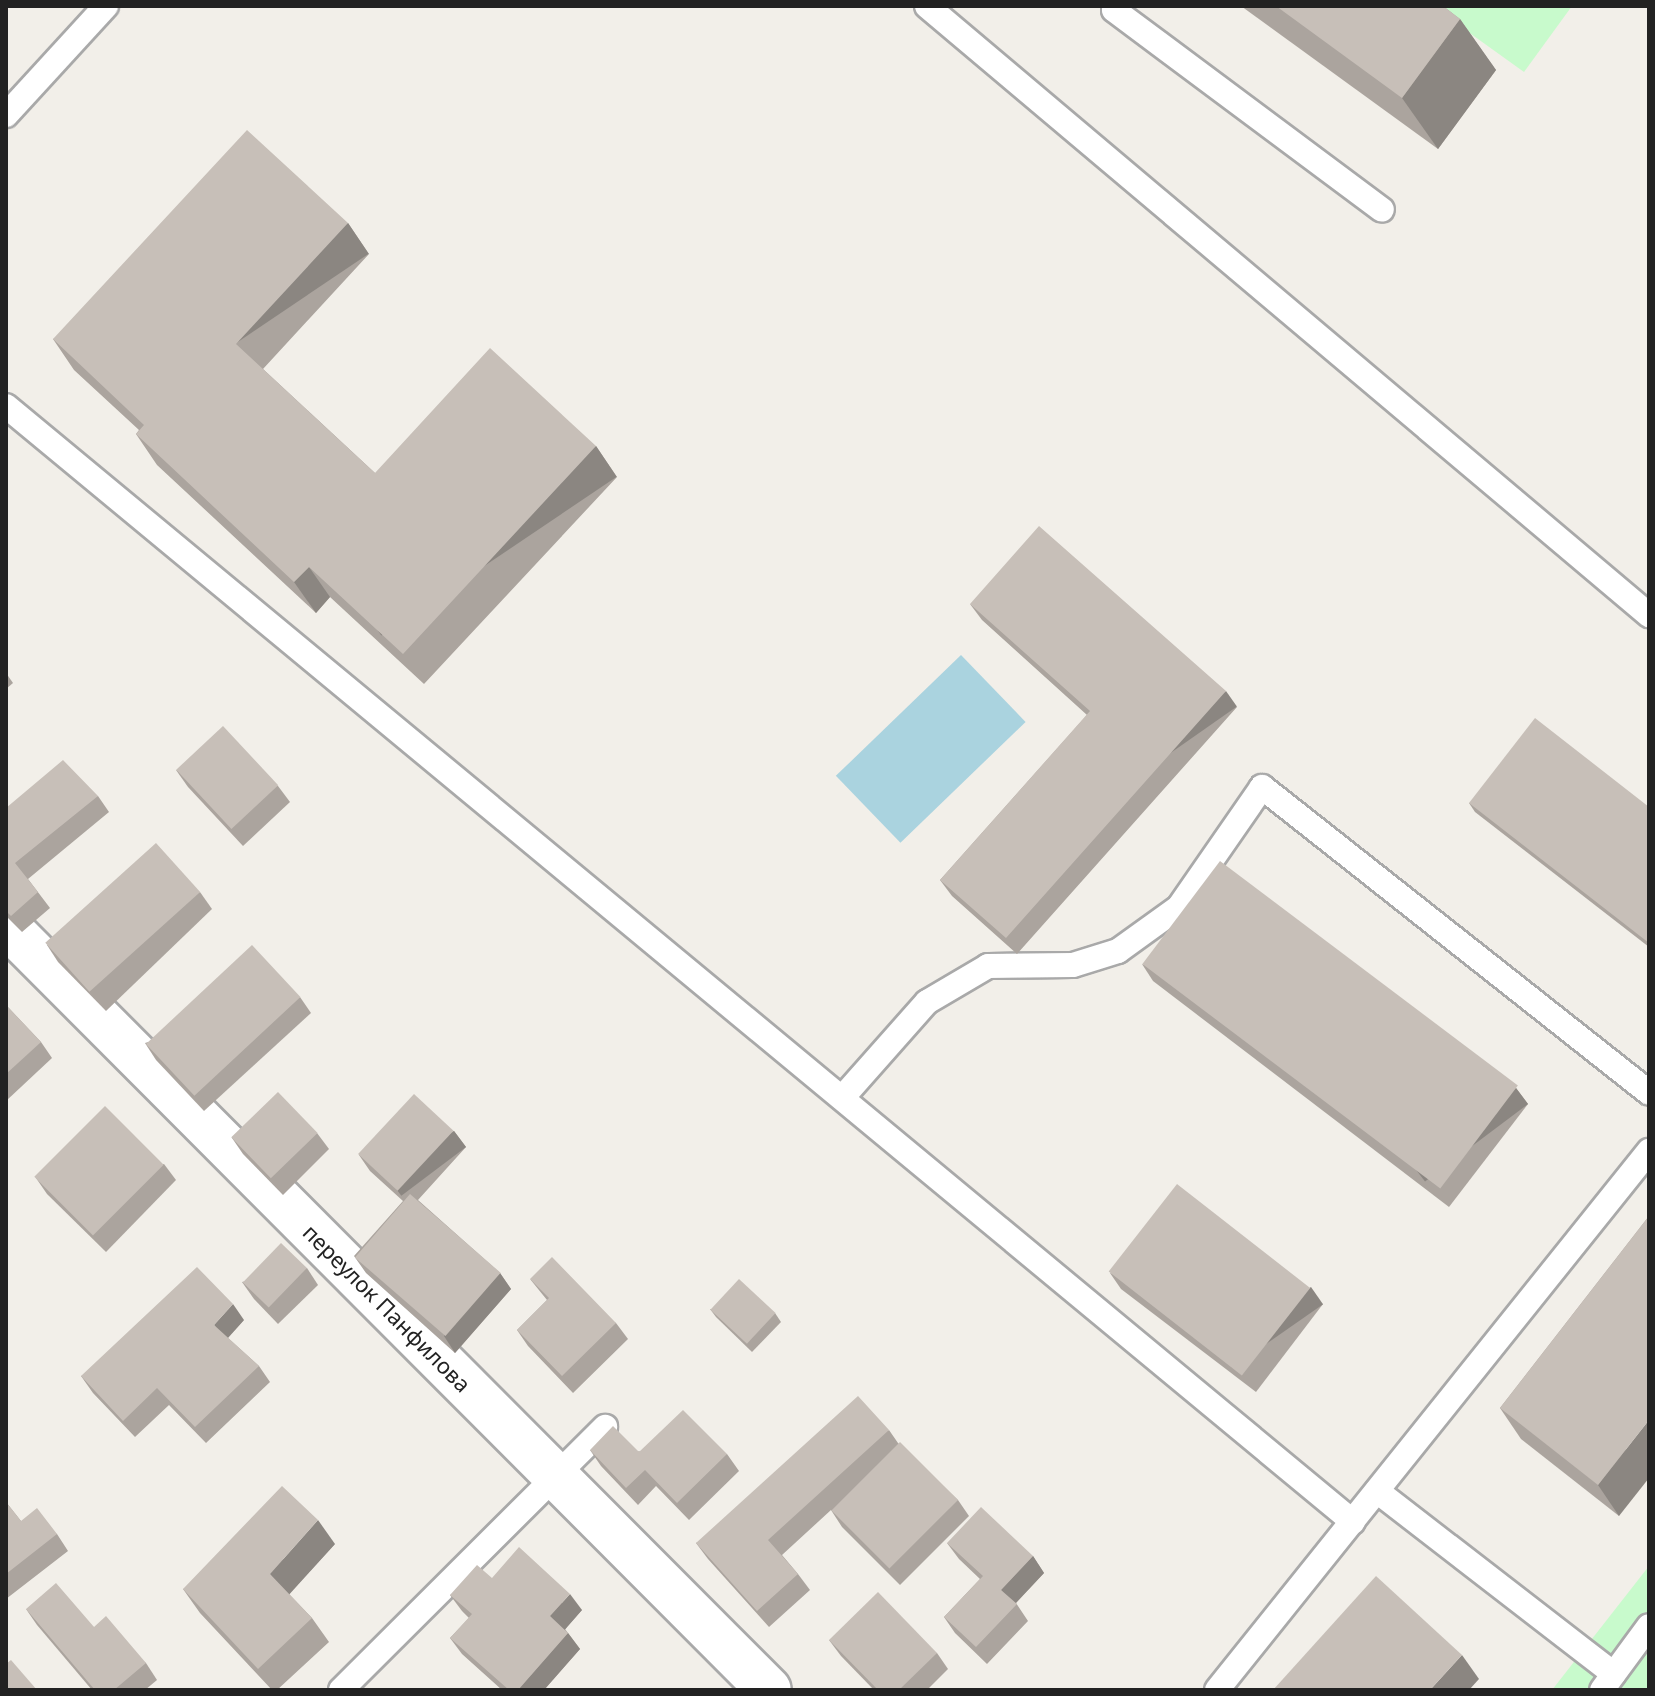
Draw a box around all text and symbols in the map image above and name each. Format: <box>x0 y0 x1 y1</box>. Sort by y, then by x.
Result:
street label: переулок Панфилова <box>298 1219 476 1397</box>

